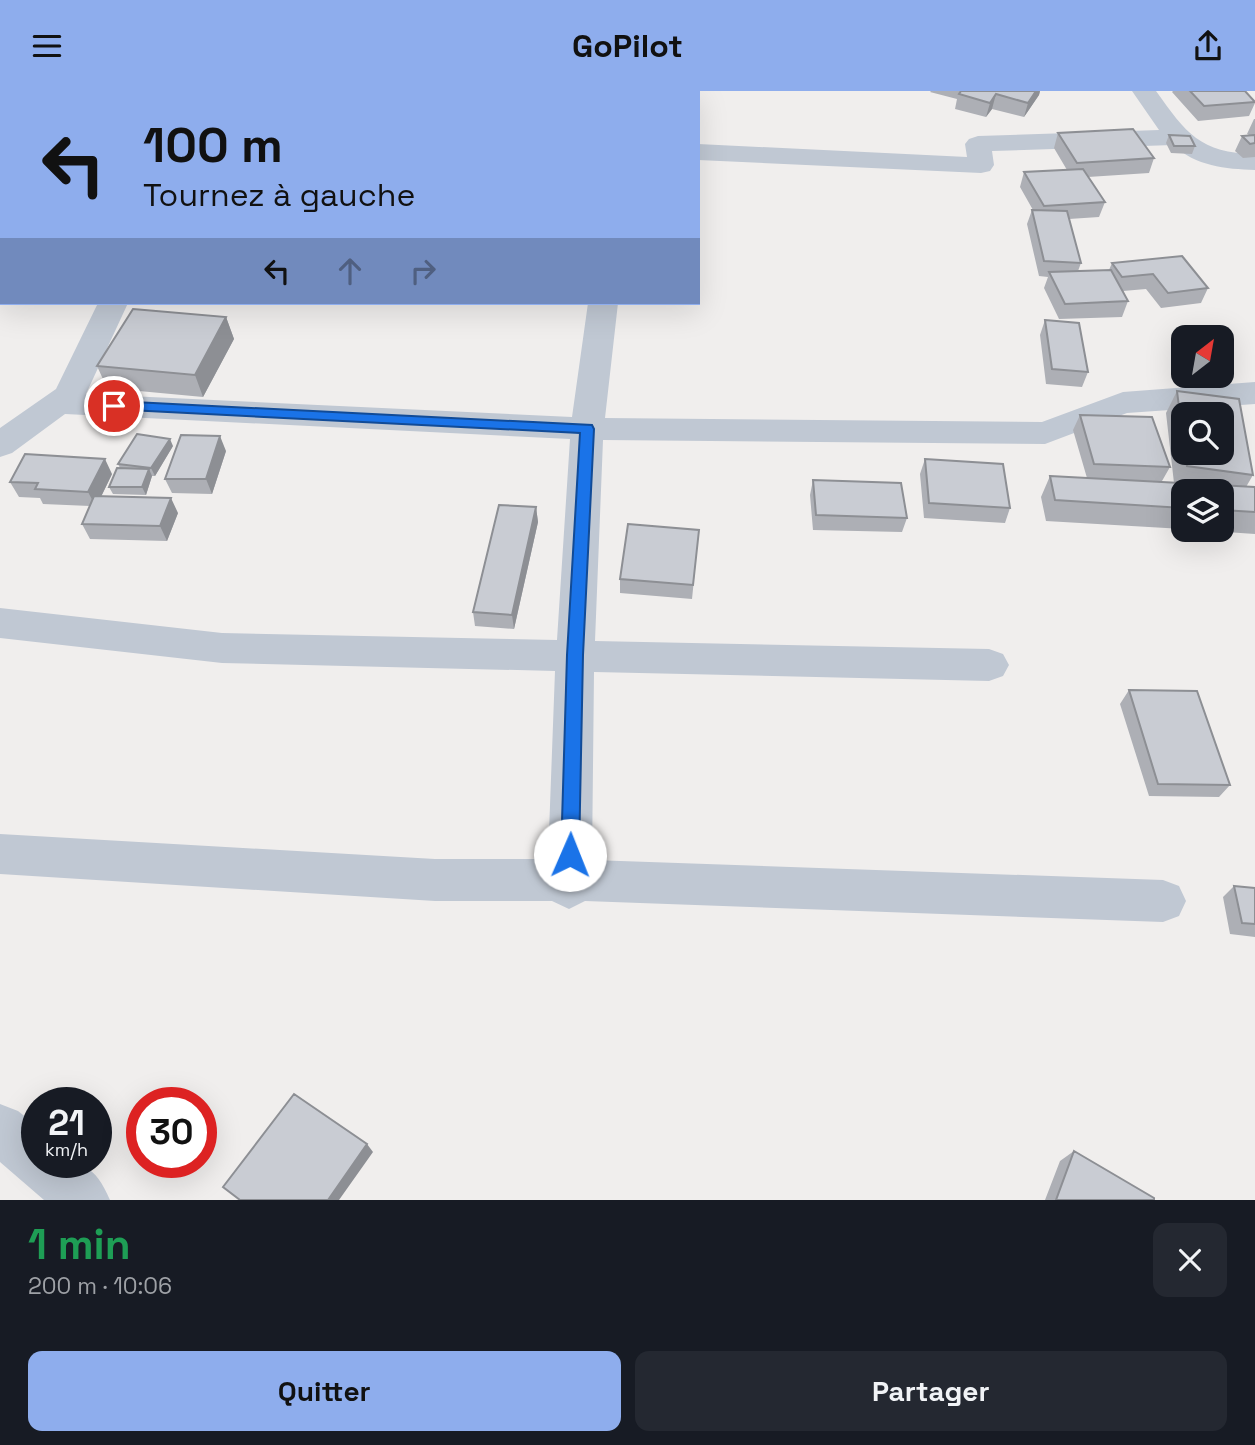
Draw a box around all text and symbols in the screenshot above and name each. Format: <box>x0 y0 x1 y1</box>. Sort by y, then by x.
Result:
text: GoPilot <box>572 26 683 66</box>
icon: menu <box>28 27 66 65</box>
icon: share <box>1189 27 1227 65</box>
text: 100 m <box>143 114 283 176</box>
icon: left <box>28 119 119 210</box>
text: Tournez à gauche <box>143 175 415 215</box>
icon: left <box>258 252 296 290</box>
icon: ahead <box>331 252 369 290</box>
icon: right <box>404 252 442 290</box>
north arrow <box>1171 325 1234 389</box>
map controls <box>1171 325 1234 542</box>
pin <box>84 376 144 436</box>
icon: arrive <box>95 387 133 425</box>
button: search <box>1171 402 1234 465</box>
button: layers <box>1171 479 1234 542</box>
position arrow <box>533 818 607 892</box>
speed limit sign: 30 <box>126 1087 217 1178</box>
text: 21 <box>48 1101 85 1145</box>
text: km/h <box>45 1138 88 1161</box>
text: 1 min <box>28 1218 131 1271</box>
button: close <box>1153 1223 1227 1297</box>
text: 200 m · 10:06 <box>28 1271 172 1301</box>
button: Quitter <box>28 1351 621 1431</box>
button: Partager <box>635 1351 1227 1431</box>

